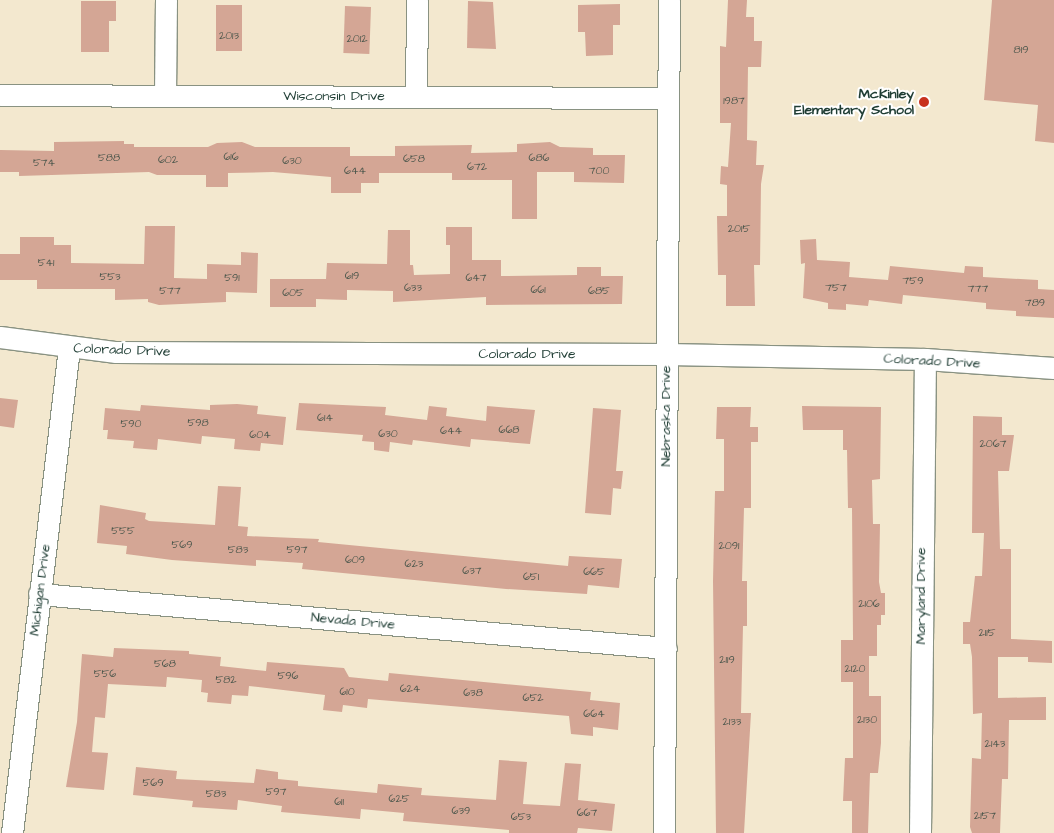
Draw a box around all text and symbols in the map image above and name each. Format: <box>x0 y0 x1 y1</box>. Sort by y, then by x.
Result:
house number: 2013 <box>219 29 239 43</box>
house number: 2012 <box>347 32 367 46</box>
house number: 819 <box>1014 43 1028 57</box>
place label: McKinley Elementary School <box>794 86 914 118</box>
street label: Wisconsin Drive <box>283 88 385 104</box>
house number: 1987 <box>723 94 745 108</box>
marker: McKinley Elementary School <box>918 96 930 108</box>
house number: 616 <box>223 150 239 164</box>
house number: 588 <box>98 151 120 165</box>
house number: 686 <box>529 151 549 165</box>
house number: 658 <box>403 152 425 166</box>
house number: 602 <box>158 153 178 167</box>
house number: 630 <box>282 154 302 168</box>
house number: 574 <box>33 156 55 170</box>
house number: 672 <box>467 160 487 174</box>
house number: 644 <box>344 164 366 178</box>
house number: 700 <box>589 164 609 178</box>
house number: 2015 <box>728 222 750 236</box>
house number: 541 <box>38 256 54 270</box>
house number: 619 <box>345 269 359 283</box>
house number: 553 <box>99 270 121 284</box>
house number: 591 <box>224 271 240 285</box>
house number: 647 <box>465 271 487 285</box>
house number: 759 <box>903 274 923 288</box>
house number: 633 <box>404 281 422 295</box>
house number: 757 <box>825 281 847 295</box>
house number: 777 <box>968 282 988 296</box>
house number: 661 <box>530 283 546 297</box>
house number: 577 <box>159 284 181 298</box>
house number: 685 <box>588 284 610 298</box>
house number: 605 <box>282 286 304 300</box>
house number: 789 <box>1025 296 1045 310</box>
street label: Colorado Drive <box>73 340 171 360</box>
street label: Colorado Drive <box>478 346 576 362</box>
street label: Colorado Drive <box>883 350 981 372</box>
street label: Nebraska Drive <box>658 365 674 467</box>
house number: 614 <box>317 411 333 425</box>
house number: 598 <box>187 416 209 430</box>
house number: 590 <box>121 417 141 431</box>
house number: 668 <box>499 423 519 437</box>
house number: 644 <box>440 424 462 438</box>
house number: 630 <box>378 427 398 441</box>
house number: 604 <box>249 428 271 442</box>
house number: 2067 <box>980 437 1006 451</box>
house number: 555 <box>111 524 135 538</box>
house number: 569 <box>172 538 192 552</box>
house number: 2091 <box>719 539 739 553</box>
street label: Michigan Drive <box>26 543 54 637</box>
house number: 583 <box>228 543 248 557</box>
house number: 597 <box>287 543 307 557</box>
street label: Maryland Drive <box>913 548 929 644</box>
house number: 609 <box>345 553 365 567</box>
house number: 623 <box>405 557 423 571</box>
house number: 637 <box>462 564 482 578</box>
house number: 665 <box>583 565 605 579</box>
house number: 651 <box>523 570 539 584</box>
house number: 2106 <box>858 597 880 611</box>
street label: Nevada Drive <box>310 609 396 633</box>
house number: 2115 <box>979 626 995 640</box>
house number: 2119 <box>719 653 735 667</box>
house number: 568 <box>154 657 176 671</box>
house number: 2120 <box>845 662 865 676</box>
house number: 556 <box>94 667 116 681</box>
house number: 596 <box>278 669 298 683</box>
house number: 582 <box>215 673 237 687</box>
house number: 624 <box>400 682 420 696</box>
house number: 610 <box>339 685 355 699</box>
house number: 638 <box>463 686 483 700</box>
house number: 652 <box>523 691 543 705</box>
house number: 664 <box>583 707 605 721</box>
house number: 2130 <box>857 713 877 727</box>
house number: 2133 <box>723 715 741 729</box>
house number: 2143 <box>985 737 1005 751</box>
house number: 569 <box>143 776 163 790</box>
house number: 597 <box>266 785 286 799</box>
house number: 583 <box>206 787 226 801</box>
house number: 625 <box>389 792 409 806</box>
house number: 611 <box>334 795 344 809</box>
house number: 639 <box>452 804 470 818</box>
house number: 667 <box>577 806 597 820</box>
house number: 2157 <box>974 809 996 823</box>
house number: 653 <box>511 810 531 824</box>

